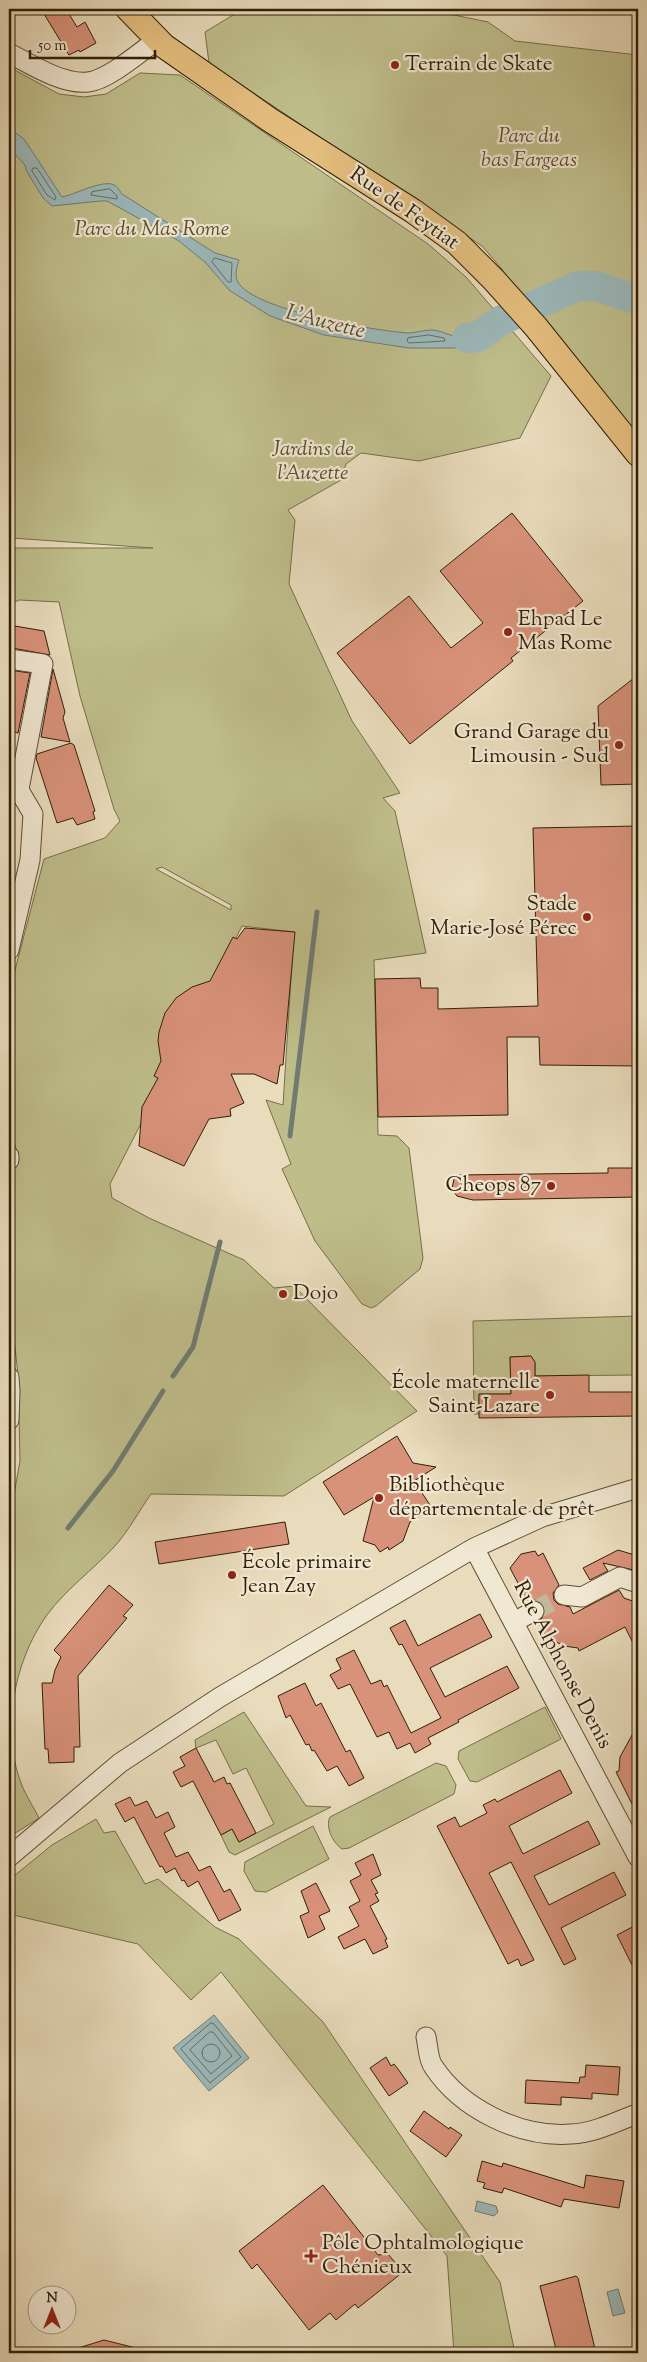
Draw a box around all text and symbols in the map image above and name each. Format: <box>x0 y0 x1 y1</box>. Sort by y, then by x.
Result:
scale bar <box>30 28 155 60</box>
text: 50 m <box>37 36 67 57</box>
place label: Terrain de Skate <box>405 50 552 80</box>
marker: Terrain de Skate <box>389 59 401 71</box>
park label: Parc du bas Fargeas <box>481 122 577 176</box>
street label: Rue de Feytiat <box>343 160 465 258</box>
park label: Parc du Mas Rome <box>75 215 229 245</box>
water label: L'Auzette <box>282 298 368 348</box>
park label: Jardins de l'Auzette <box>271 435 354 489</box>
place label: Ehpad Le Mas Rome <box>518 605 613 659</box>
marker: Ehpad Le Mas Rome <box>502 626 514 638</box>
place label: Grand Garage du Limousin - Sud <box>454 718 609 772</box>
marker: Grand Garage du Limousin - Sud <box>613 739 625 751</box>
place label: Stade Marie-José Pérec <box>430 890 577 944</box>
marker: Stade Marie-José Pérec <box>581 911 593 923</box>
place label: Cheops 87 <box>445 1171 541 1201</box>
marker: Cheops 87 <box>545 1180 557 1192</box>
place label: Dojo <box>293 1279 338 1309</box>
marker: Dojo <box>277 1288 289 1300</box>
place label: École maternelle Saint-Lazare <box>392 1368 540 1422</box>
marker: École maternelle Saint-Lazare <box>544 1389 556 1401</box>
place label: Bibliothèque départementale de prêt <box>389 1471 594 1525</box>
marker: Bibliothèque départementale de prêt <box>373 1492 385 1504</box>
place label: École primaire Jean Zay <box>241 1548 372 1602</box>
marker: École primaire Jean Zay <box>226 1569 238 1581</box>
street label: Rue Alphonse Denis <box>505 1576 619 1754</box>
place label: Pôle Ophtalmologique Chénieux <box>322 2229 524 2283</box>
marker: Pôle Ophtalmologique Chénieux <box>304 2249 318 2263</box>
north arrow <box>28 2284 78 2334</box>
text: N <box>46 2289 58 2309</box>

